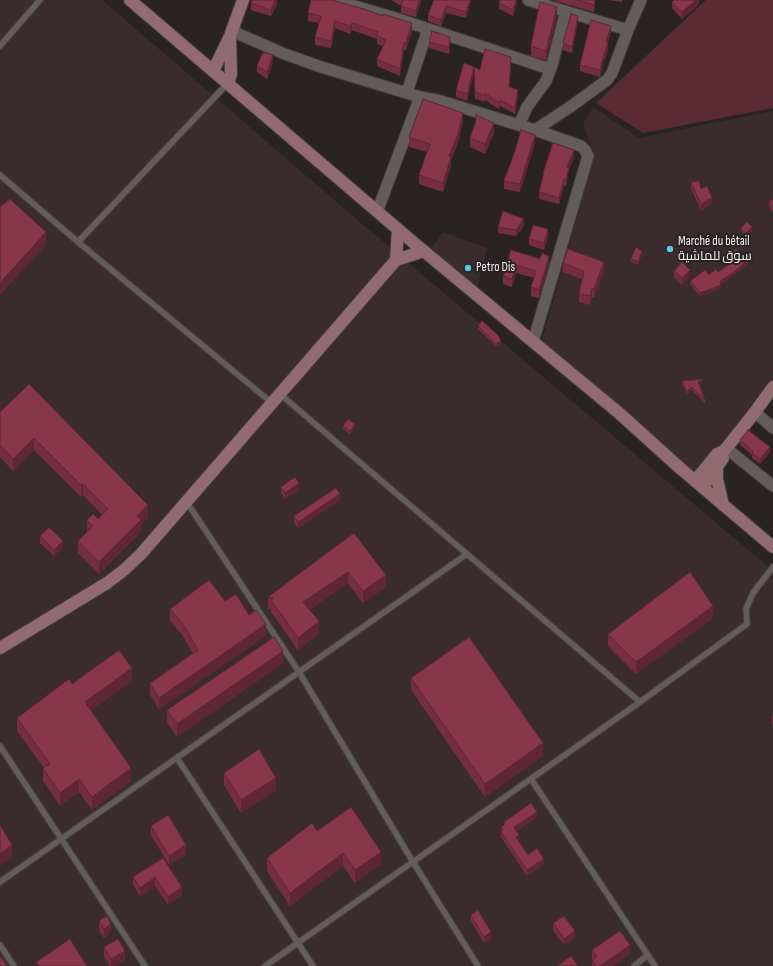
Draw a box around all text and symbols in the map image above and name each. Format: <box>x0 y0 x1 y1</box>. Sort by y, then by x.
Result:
place label: Marché du bétail سوق للماشية <box>678 234 752 265</box>
marker: Marché du bétail سوق للماشية <box>665 244 675 254</box>
place label: Petro Dis <box>476 260 515 276</box>
marker: Petro Dis <box>463 263 473 273</box>

